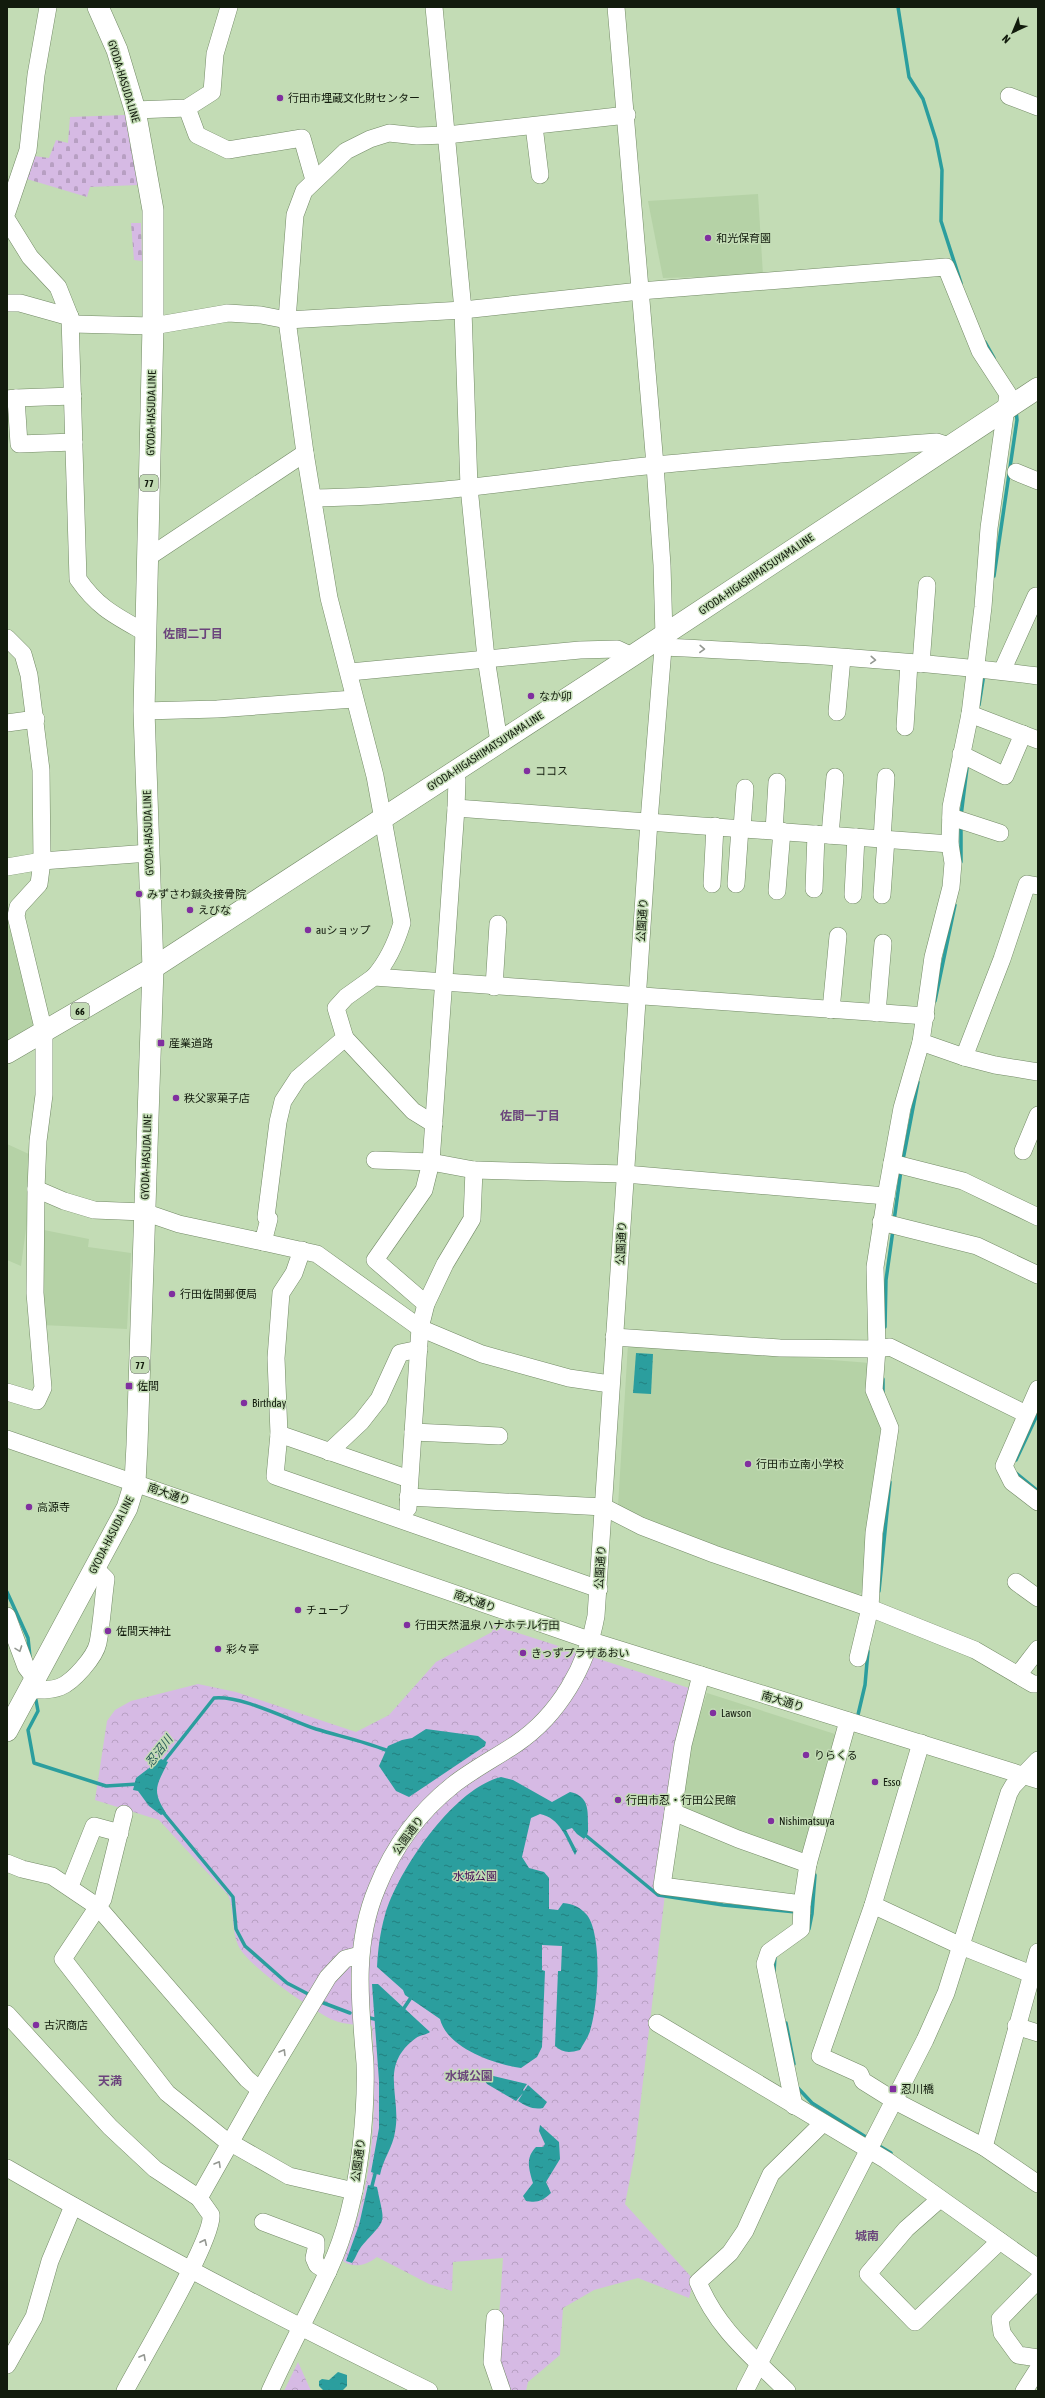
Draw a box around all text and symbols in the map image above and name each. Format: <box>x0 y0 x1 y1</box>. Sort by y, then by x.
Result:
north arrow <box>993 12 1033 52</box>
text: N <box>1000 33 1013 46</box>
street label: GYODA-HASUDA LINE <box>106 38 142 124</box>
place label: 行田市埋蔵文化財センター <box>288 92 420 104</box>
marker: 行田市埋蔵文化財センター <box>275 93 285 103</box>
place label: 和光保育園 <box>716 232 771 244</box>
marker: 和光保育園 <box>703 233 713 243</box>
street label: GYODA-HASUDA LINE <box>144 370 158 456</box>
road number: 77 <box>140 475 158 491</box>
street label: GYODA-HIGASHIMATSUYAMA LINE <box>696 531 816 617</box>
district label: 佐間二丁目 <box>163 627 223 641</box>
one-way arrow <box>699 645 705 653</box>
one-way arrow <box>870 656 876 665</box>
place label: なか卯 <box>539 690 572 702</box>
marker: なか卯 <box>526 691 536 701</box>
street label: GYODA-HIGASHIMATSUYAMA LINE <box>425 709 545 793</box>
place label: ココス <box>535 765 568 777</box>
marker: ココス <box>522 766 532 776</box>
street label: GYODA-HASUDA LINE <box>141 790 155 876</box>
place label: みずさわ鍼灸接骨院 <box>147 888 246 900</box>
marker: みずさわ鍼灸接骨院 <box>134 889 144 899</box>
street label: 公園通り <box>634 898 650 942</box>
place label: えびな <box>198 904 231 916</box>
marker: えびな <box>185 905 195 915</box>
place label: auショップ <box>316 924 370 936</box>
marker: auショップ <box>303 925 313 935</box>
road number: 66 <box>71 1003 89 1019</box>
place label: 産業道路 <box>169 1037 213 1049</box>
marker: 産業道路 <box>156 1038 166 1048</box>
place label: 秩父家菓子店 <box>184 1092 250 1104</box>
marker: 秩父家菓子店 <box>171 1093 181 1103</box>
district label: 佐間一丁目 <box>500 1109 560 1123</box>
street label: GYODA-HASUDA LINE <box>139 1114 153 1200</box>
street label: 公園通り <box>614 1221 628 1265</box>
place label: 行田佐間郵便局 <box>180 1288 257 1300</box>
marker: 行田佐間郵便局 <box>167 1289 177 1299</box>
road number: 77 <box>131 1357 149 1373</box>
place label: 佐間 <box>137 1380 159 1392</box>
marker: 佐間 <box>124 1381 134 1391</box>
place label: Birthday <box>252 1397 287 1409</box>
marker: Birthday <box>239 1398 249 1408</box>
place label: 行田市立南小学校 <box>756 1458 844 1470</box>
marker: 行田市立南小学校 <box>743 1459 753 1469</box>
street label: 南大通り <box>146 1481 192 1507</box>
street label: GYODA-HASUDA LINE <box>86 1494 136 1576</box>
place label: 高源寺 <box>37 1501 70 1513</box>
marker: 高源寺 <box>24 1502 34 1512</box>
street label: 公園通り <box>592 1545 608 1589</box>
street label: 南大通り <box>452 1588 498 1614</box>
place label: チューブ <box>306 1604 349 1616</box>
marker: チューブ <box>293 1605 303 1615</box>
place label: 行田天然温泉 ハナホテル行田 <box>415 1619 560 1631</box>
marker: 行田天然温泉 ハナホテル行田 <box>402 1620 412 1630</box>
place label: 佐間天神社 <box>116 1625 171 1637</box>
marker: 佐間天神社 <box>103 1626 113 1636</box>
place label: 彩々亭 <box>226 1643 259 1655</box>
marker: 彩々亭 <box>213 1644 223 1654</box>
one-way arrow <box>14 1645 23 1652</box>
place label: きっずプラザあおい <box>531 1647 630 1659</box>
marker: きっずプラザあおい <box>518 1648 528 1658</box>
street label: 南大通り <box>760 1689 806 1713</box>
place label: Lawson <box>721 1707 751 1719</box>
marker: Lawson <box>708 1708 718 1718</box>
water label: 忍沼川 <box>142 1731 177 1769</box>
place label: りらくる <box>814 1749 858 1761</box>
marker: りらくる <box>801 1750 811 1760</box>
place label: Esso <box>883 1776 901 1788</box>
marker: Esso <box>870 1777 880 1787</box>
place label: 行田市忍・行田公民館 <box>626 1794 736 1806</box>
marker: 行田市忍・行田公民館 <box>613 1795 623 1805</box>
street label: 公園通り <box>390 1814 426 1856</box>
place label: Nishimatsuya <box>779 1815 835 1827</box>
marker: Nishimatsuya <box>766 1816 776 1826</box>
park label: 水城公園 <box>453 1870 497 1882</box>
place label: 古沢商店 <box>44 2019 88 2031</box>
marker: 古沢商店 <box>31 2020 41 2030</box>
one-way arrow <box>279 2049 286 2056</box>
district label: 水城公園 <box>445 2069 493 2083</box>
district label: 天満 <box>98 2074 122 2088</box>
place label: 忍川橋 <box>901 2083 934 2095</box>
marker: 忍川橋 <box>888 2084 898 2094</box>
street label: 公園通り <box>349 2137 367 2183</box>
one-way arrow <box>214 2161 221 2168</box>
district label: 城南 <box>855 2229 879 2243</box>
one-way arrow <box>199 2238 207 2246</box>
one-way arrow <box>139 2354 146 2361</box>

